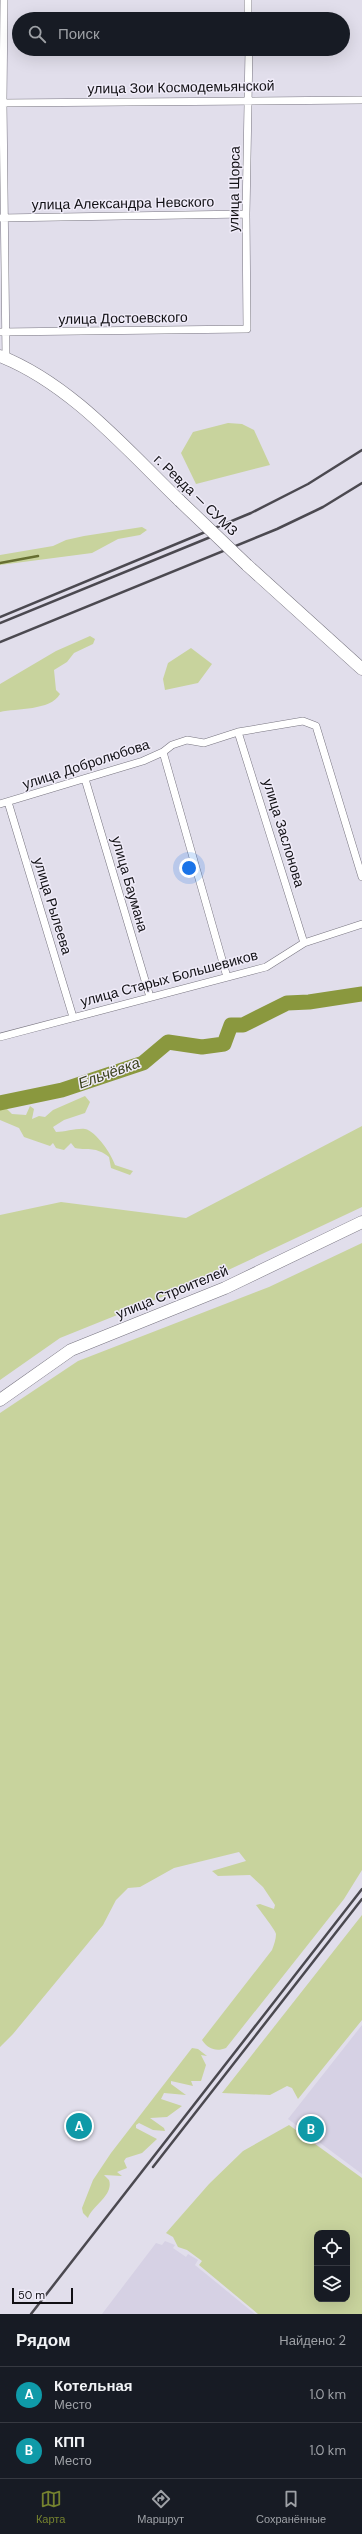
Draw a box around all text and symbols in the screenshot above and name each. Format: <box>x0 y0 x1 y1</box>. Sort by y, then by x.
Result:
search box <box>12 12 350 56</box>
icon: search <box>26 23 48 45</box>
text: Поиск <box>58 24 100 44</box>
street label: улица Зои Космодемьянской <box>87 76 275 98</box>
street label: улица Щорса <box>224 146 244 232</box>
street label: улица Александра Невского <box>32 192 215 214</box>
street label: улица Достоевского <box>58 308 188 328</box>
street label: г. Ревда — СУМЗ <box>150 450 242 540</box>
street label: улица Добролюбова <box>20 735 152 793</box>
street label: улица Заслонова <box>259 777 309 889</box>
street label: улица Баумана <box>108 834 152 934</box>
street label: улица Рылеева <box>30 855 76 957</box>
your location <box>179 858 199 878</box>
street label: улица Старых Большевиков <box>78 946 260 1010</box>
water label: Ельчёвка <box>75 1053 143 1093</box>
street label: улица Строителей <box>113 1261 231 1323</box>
pin: A <box>66 2111 92 2141</box>
pin: B <box>298 2114 324 2144</box>
map controls <box>314 2230 350 2302</box>
button: locate <box>314 2230 350 2266</box>
button: layers <box>314 2266 350 2302</box>
scale bar <box>12 2286 73 2305</box>
text: 50 m <box>18 2288 45 2302</box>
text: Рядом <box>16 2329 71 2351</box>
text: Найдено: 2 <box>279 2332 346 2349</box>
text: Котельная <box>54 2376 133 2396</box>
text: A <box>24 2386 34 2403</box>
text: 1.0 km <box>309 2386 346 2403</box>
text: Место <box>54 2396 92 2413</box>
text: КПП <box>54 2432 85 2452</box>
text: B <box>25 2442 33 2459</box>
text: 1.0 km <box>309 2442 346 2459</box>
text: Место <box>54 2452 92 2469</box>
tab: Карта <box>36 2488 65 2526</box>
tab: Маршрут <box>137 2488 184 2526</box>
tab: Сохранённые <box>256 2488 326 2526</box>

